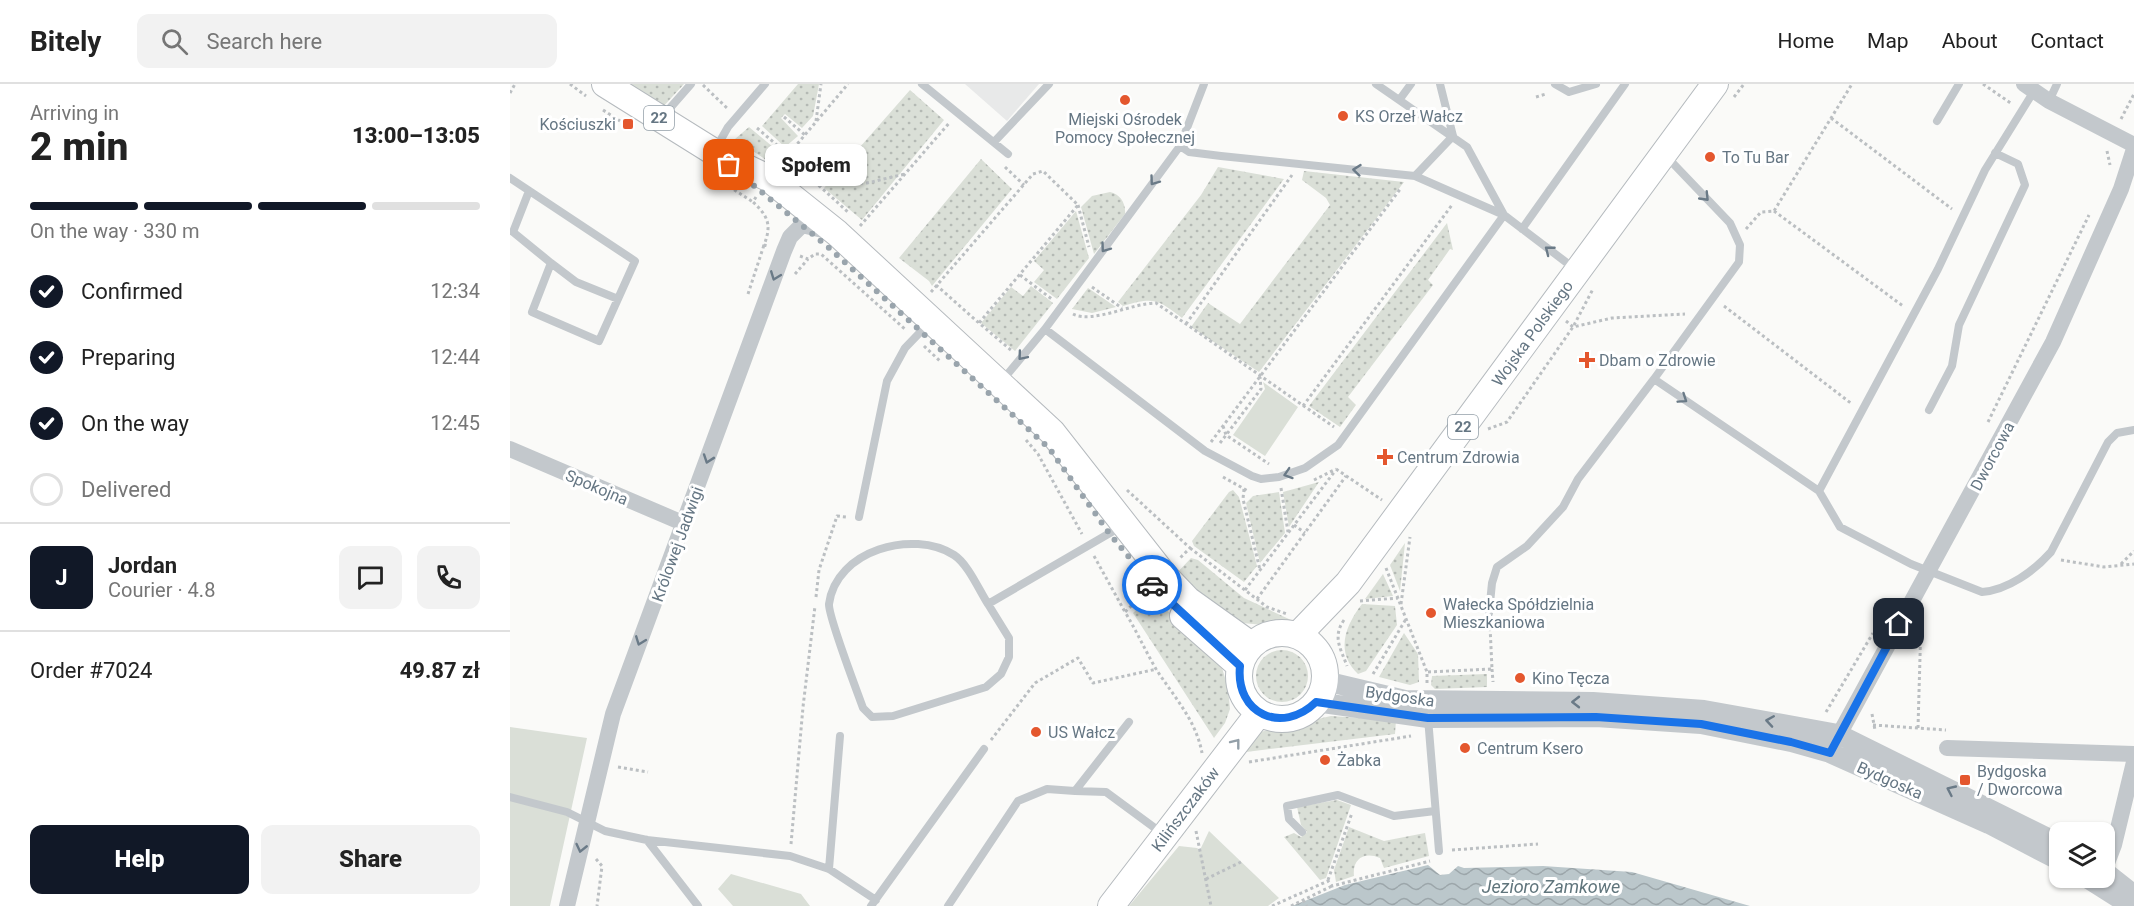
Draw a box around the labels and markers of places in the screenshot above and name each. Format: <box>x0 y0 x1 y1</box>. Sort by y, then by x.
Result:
marker: Miejski Ośrodek Pomocy Społecznej <box>1118 93 1132 107</box>
place label: KS Orzeł Wałcz <box>1355 107 1463 126</box>
marker: KS Orzeł Wałcz <box>1336 109 1350 123</box>
place label: Miejski Ośrodek Pomocy Społecznej <box>1055 110 1195 147</box>
place label: Kościuszki <box>540 115 616 134</box>
marker: Kościuszki <box>621 117 635 131</box>
pin <box>703 139 754 190</box>
callout: Społem <box>765 144 867 186</box>
place label: To Tu Bar <box>1722 148 1790 167</box>
marker: To Tu Bar <box>1703 150 1717 164</box>
place label: Dbam o Zdrowie <box>1599 351 1716 370</box>
marker: Dbam o Zdrowie <box>1580 353 1594 367</box>
place label: Centrum Zdrowia <box>1397 448 1520 467</box>
marker: Centrum Zdrowia <box>1378 450 1392 464</box>
place label: Wałecka Spółdzielnia Mieszkaniowa <box>1443 595 1594 632</box>
pin <box>1873 598 1924 649</box>
marker: Wałecka Spółdzielnia Mieszkaniowa <box>1424 606 1438 620</box>
place label: Kino Tęcza <box>1532 669 1610 688</box>
marker: Kino Tęcza <box>1513 671 1527 685</box>
place label: US Wałcz <box>1048 723 1115 742</box>
marker: US Wałcz <box>1029 725 1043 739</box>
place label: Centrum Ksero <box>1477 739 1583 758</box>
marker: Centrum Ksero <box>1458 741 1472 755</box>
place label: Żabka <box>1337 751 1381 770</box>
marker: Żabka <box>1318 753 1332 767</box>
place label: Bydgoska / Dworcowa <box>1977 762 2063 799</box>
marker: Bydgoska / Dworcowa <box>1958 773 1972 787</box>

